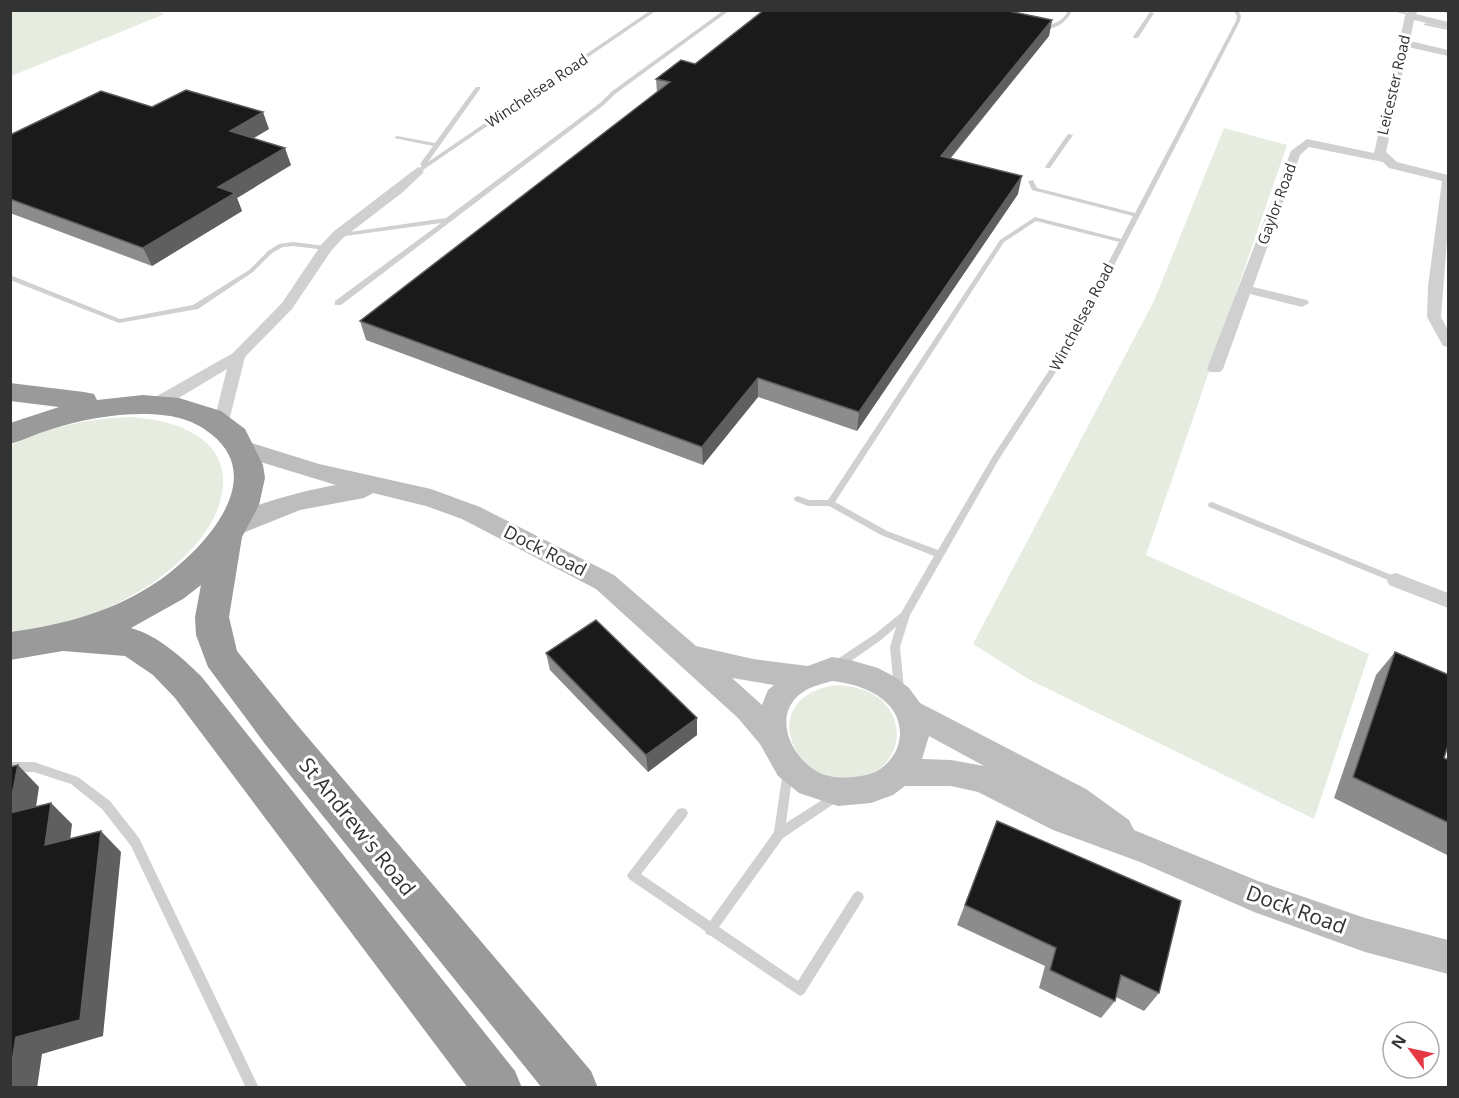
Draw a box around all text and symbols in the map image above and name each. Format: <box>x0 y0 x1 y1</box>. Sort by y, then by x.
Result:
street label: Leicester Road <box>1372 33 1414 137</box>
street label: Winchelsea Road <box>482 49 591 132</box>
street label: Gaylor Road <box>1252 160 1300 247</box>
street label: Winchelsea Road <box>1044 259 1118 374</box>
street label: Dock Road <box>500 519 591 581</box>
street label: St Andrew's Road <box>293 751 422 901</box>
street label: Dock Road <box>1242 878 1350 940</box>
north arrow <box>1381 1020 1441 1080</box>
text: N <box>1386 1030 1411 1053</box>

